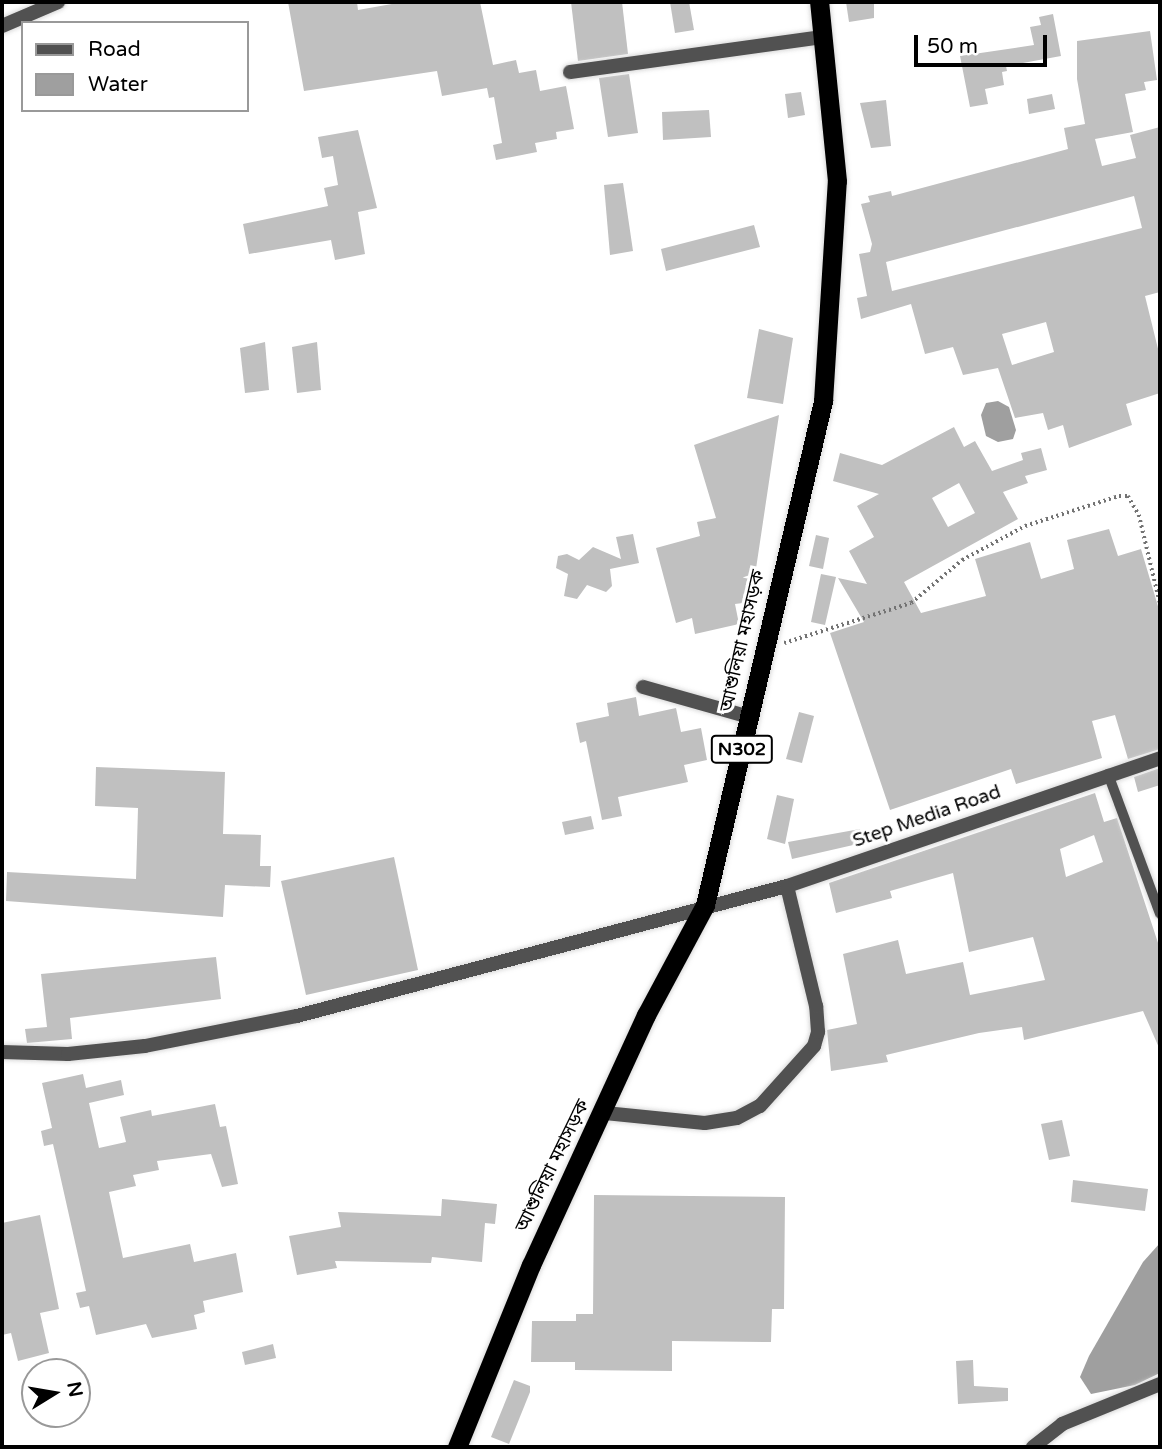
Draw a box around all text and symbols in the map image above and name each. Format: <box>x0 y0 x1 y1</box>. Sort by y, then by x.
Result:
legend <box>21 21 248 112</box>
scale bar <box>917 21 1050 65</box>
text: 50 m <box>927 34 978 59</box>
text: Road <box>88 37 141 62</box>
text: Water <box>88 72 148 97</box>
street label: আশুলিয়া মহাসড়ক <box>716 568 770 714</box>
road number: N302 <box>710 734 774 764</box>
street label: Step Media Road <box>850 781 1004 853</box>
street label: আশুলিয়া মহাসড়ক <box>511 1096 595 1236</box>
north arrow <box>21 1358 91 1428</box>
text: N <box>62 1380 87 1399</box>

